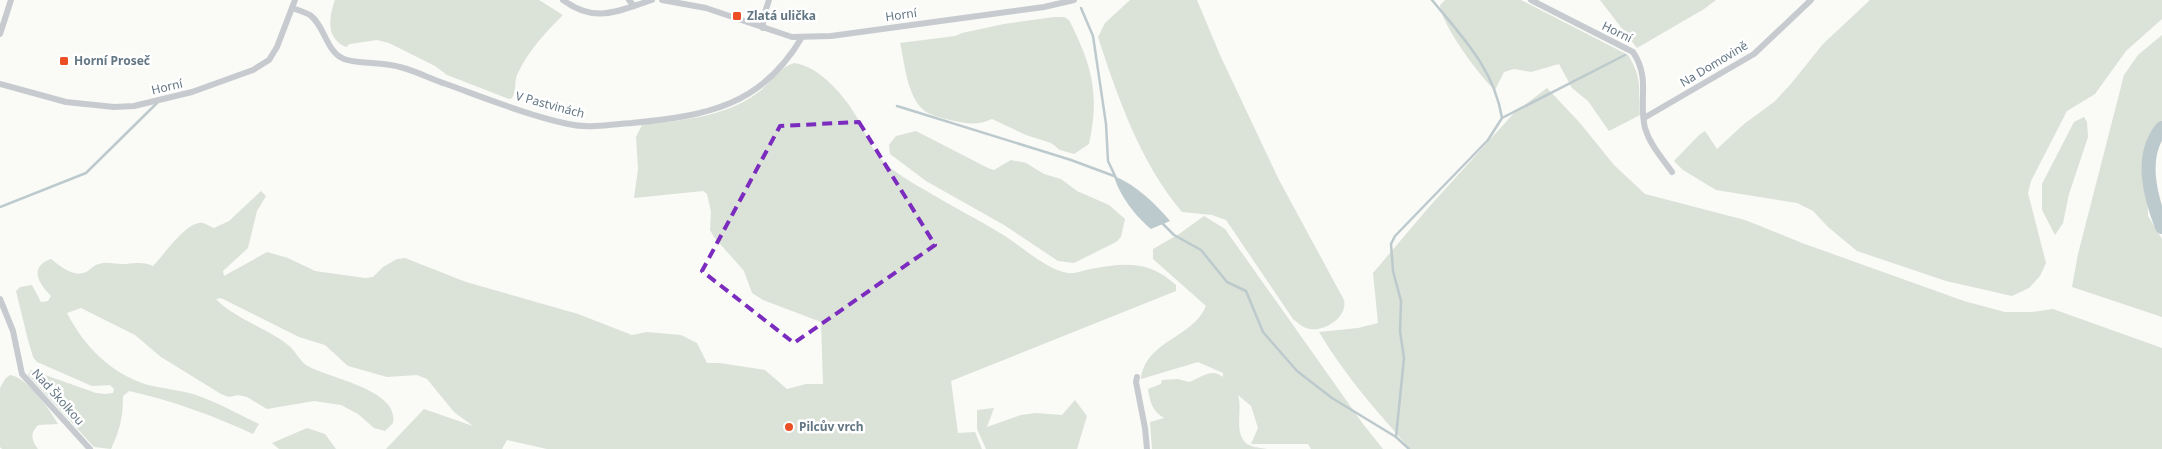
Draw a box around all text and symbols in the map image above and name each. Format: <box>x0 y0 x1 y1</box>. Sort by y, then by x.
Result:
street label: Horní <box>884 4 919 25</box>
place label: Zlatá ulička <box>747 7 816 24</box>
marker: Zlatá ulička <box>731 10 743 22</box>
street label: Horní <box>1599 17 1636 47</box>
street label: Na Domovině <box>1677 36 1751 91</box>
place label: Horní Proseč <box>74 52 151 69</box>
marker: Horní Proseč <box>58 55 70 67</box>
street label: Horní <box>150 74 185 98</box>
street label: V Pastvinách <box>514 87 587 122</box>
street label: Nad Školkou <box>28 365 88 429</box>
place label: Pilcův vrch <box>799 418 864 435</box>
marker: Pilcův vrch <box>783 421 795 433</box>

